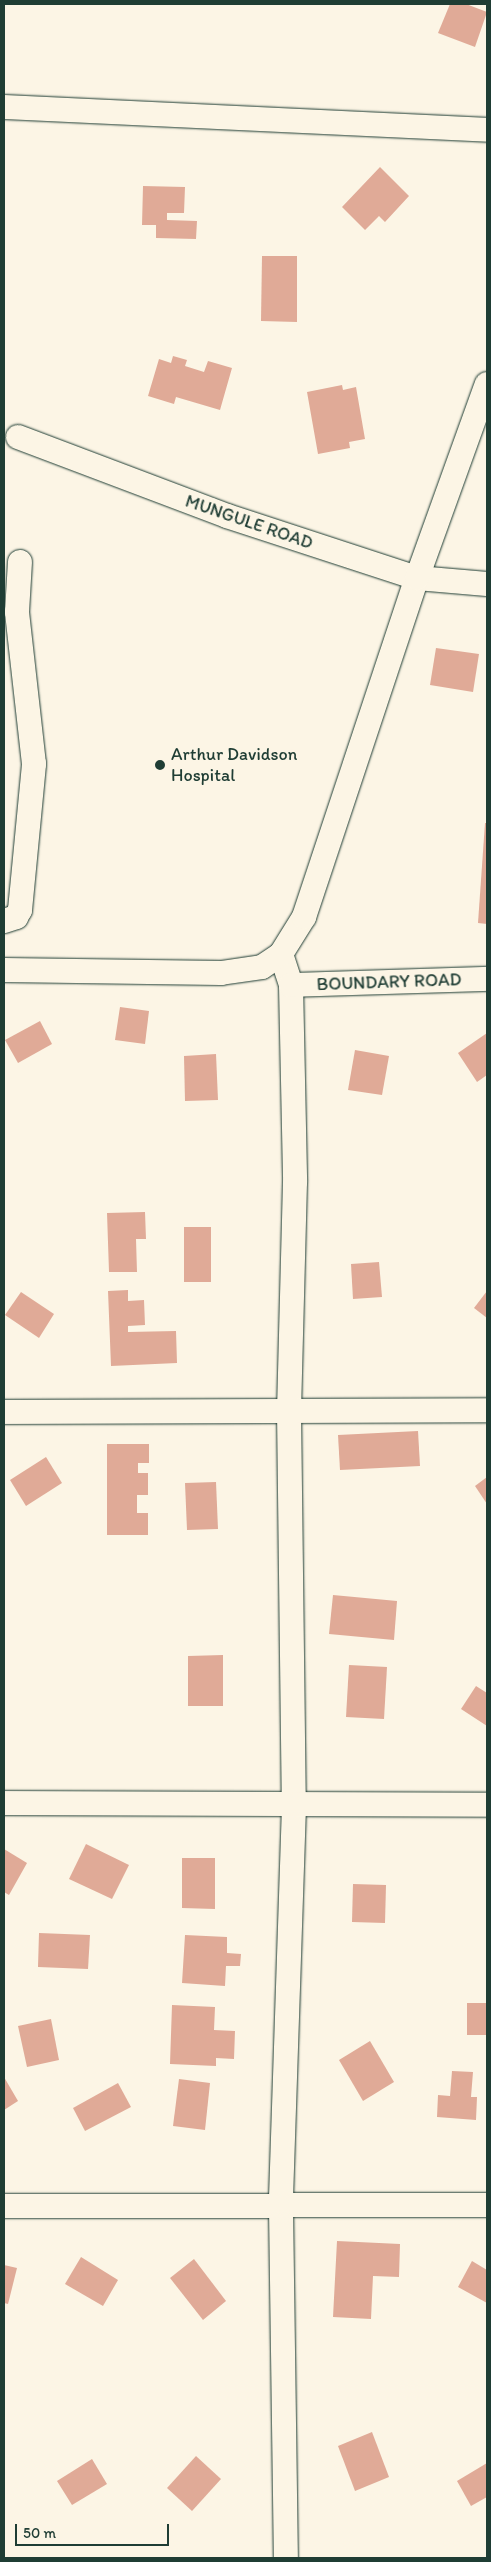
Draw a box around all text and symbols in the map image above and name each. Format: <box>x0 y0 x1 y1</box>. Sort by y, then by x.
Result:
street label: MUNGULE ROAD <box>183 490 315 554</box>
place label: Arthur Davidson Hospital <box>171 744 298 786</box>
marker: Arthur Davidson Hospital <box>153 758 167 772</box>
street label: BOUNDARY ROAD <box>317 969 461 995</box>
scale bar <box>18 2514 171 2546</box>
text: 50 m <box>23 2524 56 2542</box>

